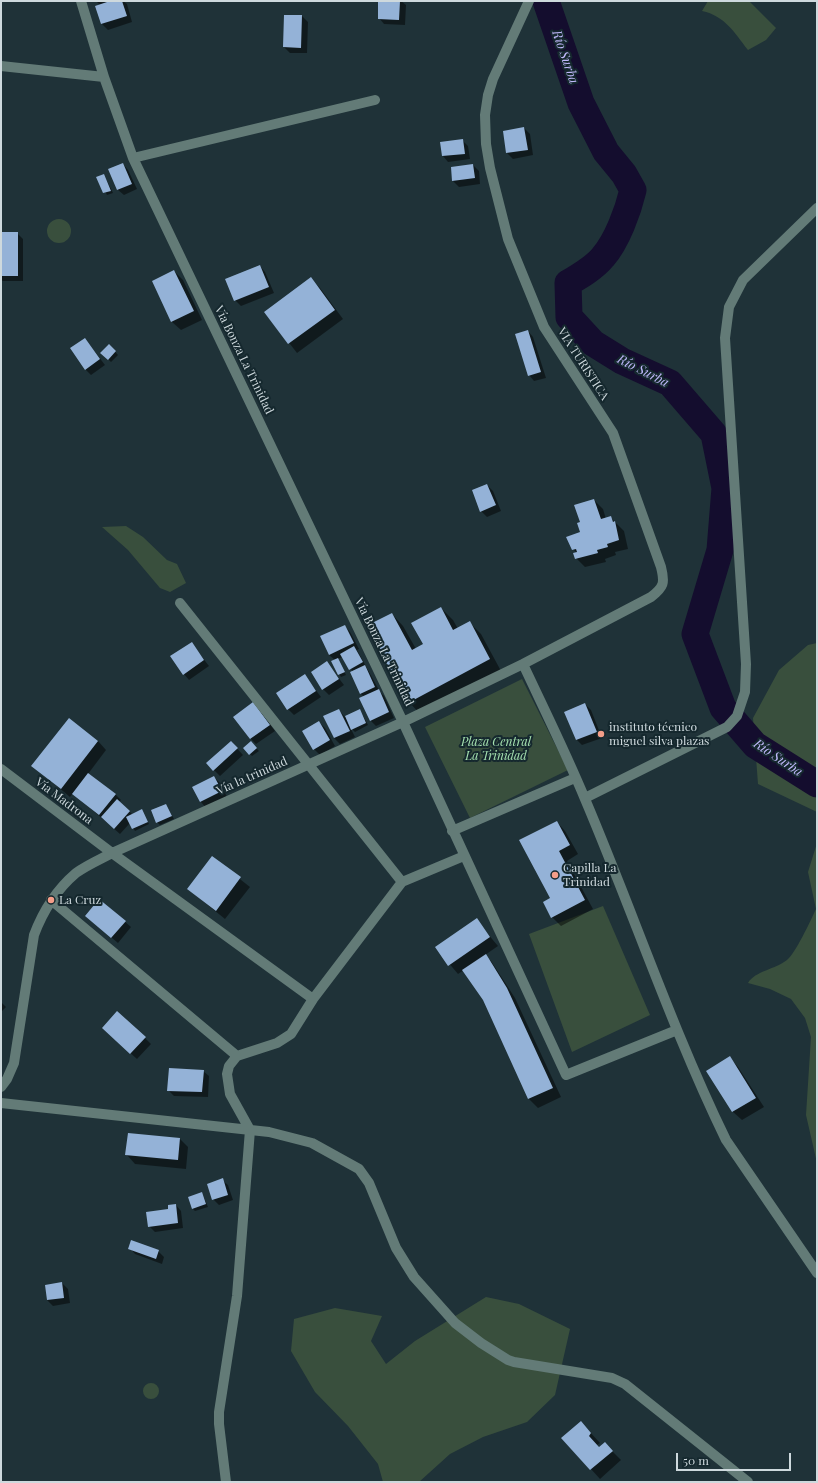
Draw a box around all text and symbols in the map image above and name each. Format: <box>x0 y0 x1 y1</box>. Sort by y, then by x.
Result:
water label: Río Surba <box>549 28 581 86</box>
street label: Vía Bonza La Trinidad <box>211 303 277 417</box>
street label: VIA TURISTICA <box>554 325 612 403</box>
water label: Río Surba <box>615 351 671 391</box>
street label: Vía Bonza La Trinidad <box>351 595 417 709</box>
place label: instituto técnico miguel silva plazas <box>609 720 709 748</box>
marker: instituto técnico miguel silva plazas <box>596 729 606 739</box>
park label: Plaza Central La Trinidad <box>461 735 531 763</box>
water label: Río Surba <box>751 736 805 780</box>
street label: Vía la trinidad <box>214 754 290 798</box>
street label: Vía Madrona <box>32 775 96 827</box>
place label: Capilla La Trinidad <box>563 861 617 889</box>
marker: Capilla La Trinidad <box>550 870 560 880</box>
place label: La Cruz <box>59 893 101 907</box>
marker: La Cruz <box>46 895 56 905</box>
scale bar <box>678 1445 793 1471</box>
text: 50 m <box>683 1452 709 1468</box>

